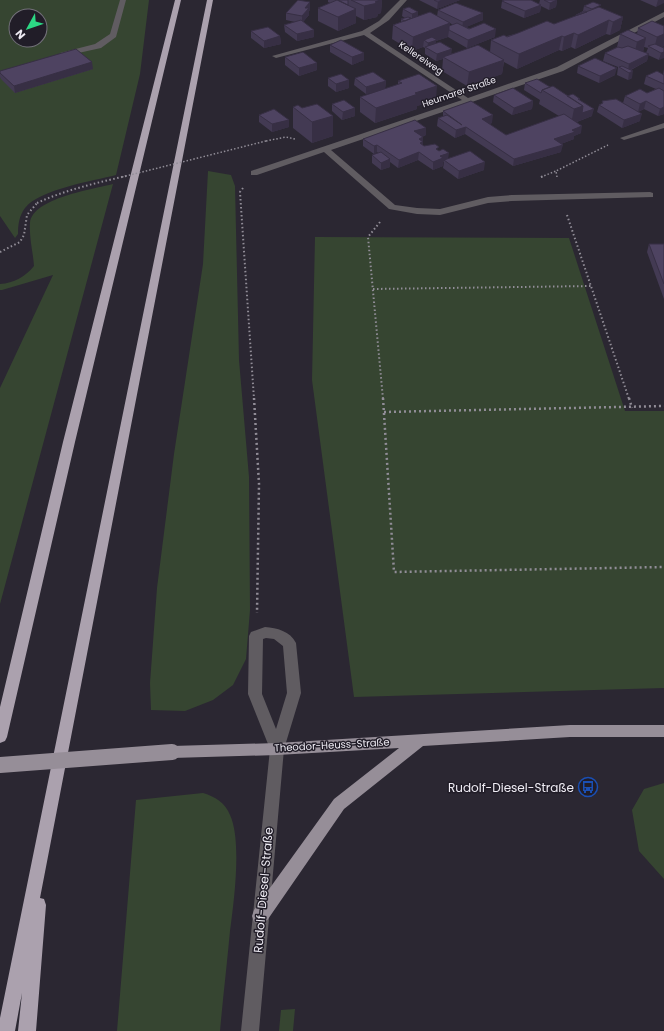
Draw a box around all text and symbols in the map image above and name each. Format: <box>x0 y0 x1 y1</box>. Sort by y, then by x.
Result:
north arrow <box>8 8 48 48</box>
text: N <box>12 26 29 43</box>
street label: Kellereiweg <box>396 39 446 77</box>
street label: Heumarer Straße <box>420 74 498 110</box>
street label: Theodor-Heuss-Straße <box>274 734 390 756</box>
bus stop icon: Rudolf-Diesel-Straße <box>577 776 599 798</box>
place label: Rudolf-Diesel-Straße <box>448 779 574 796</box>
street label: Rudolf-Diesel-Straße <box>249 826 277 954</box>

